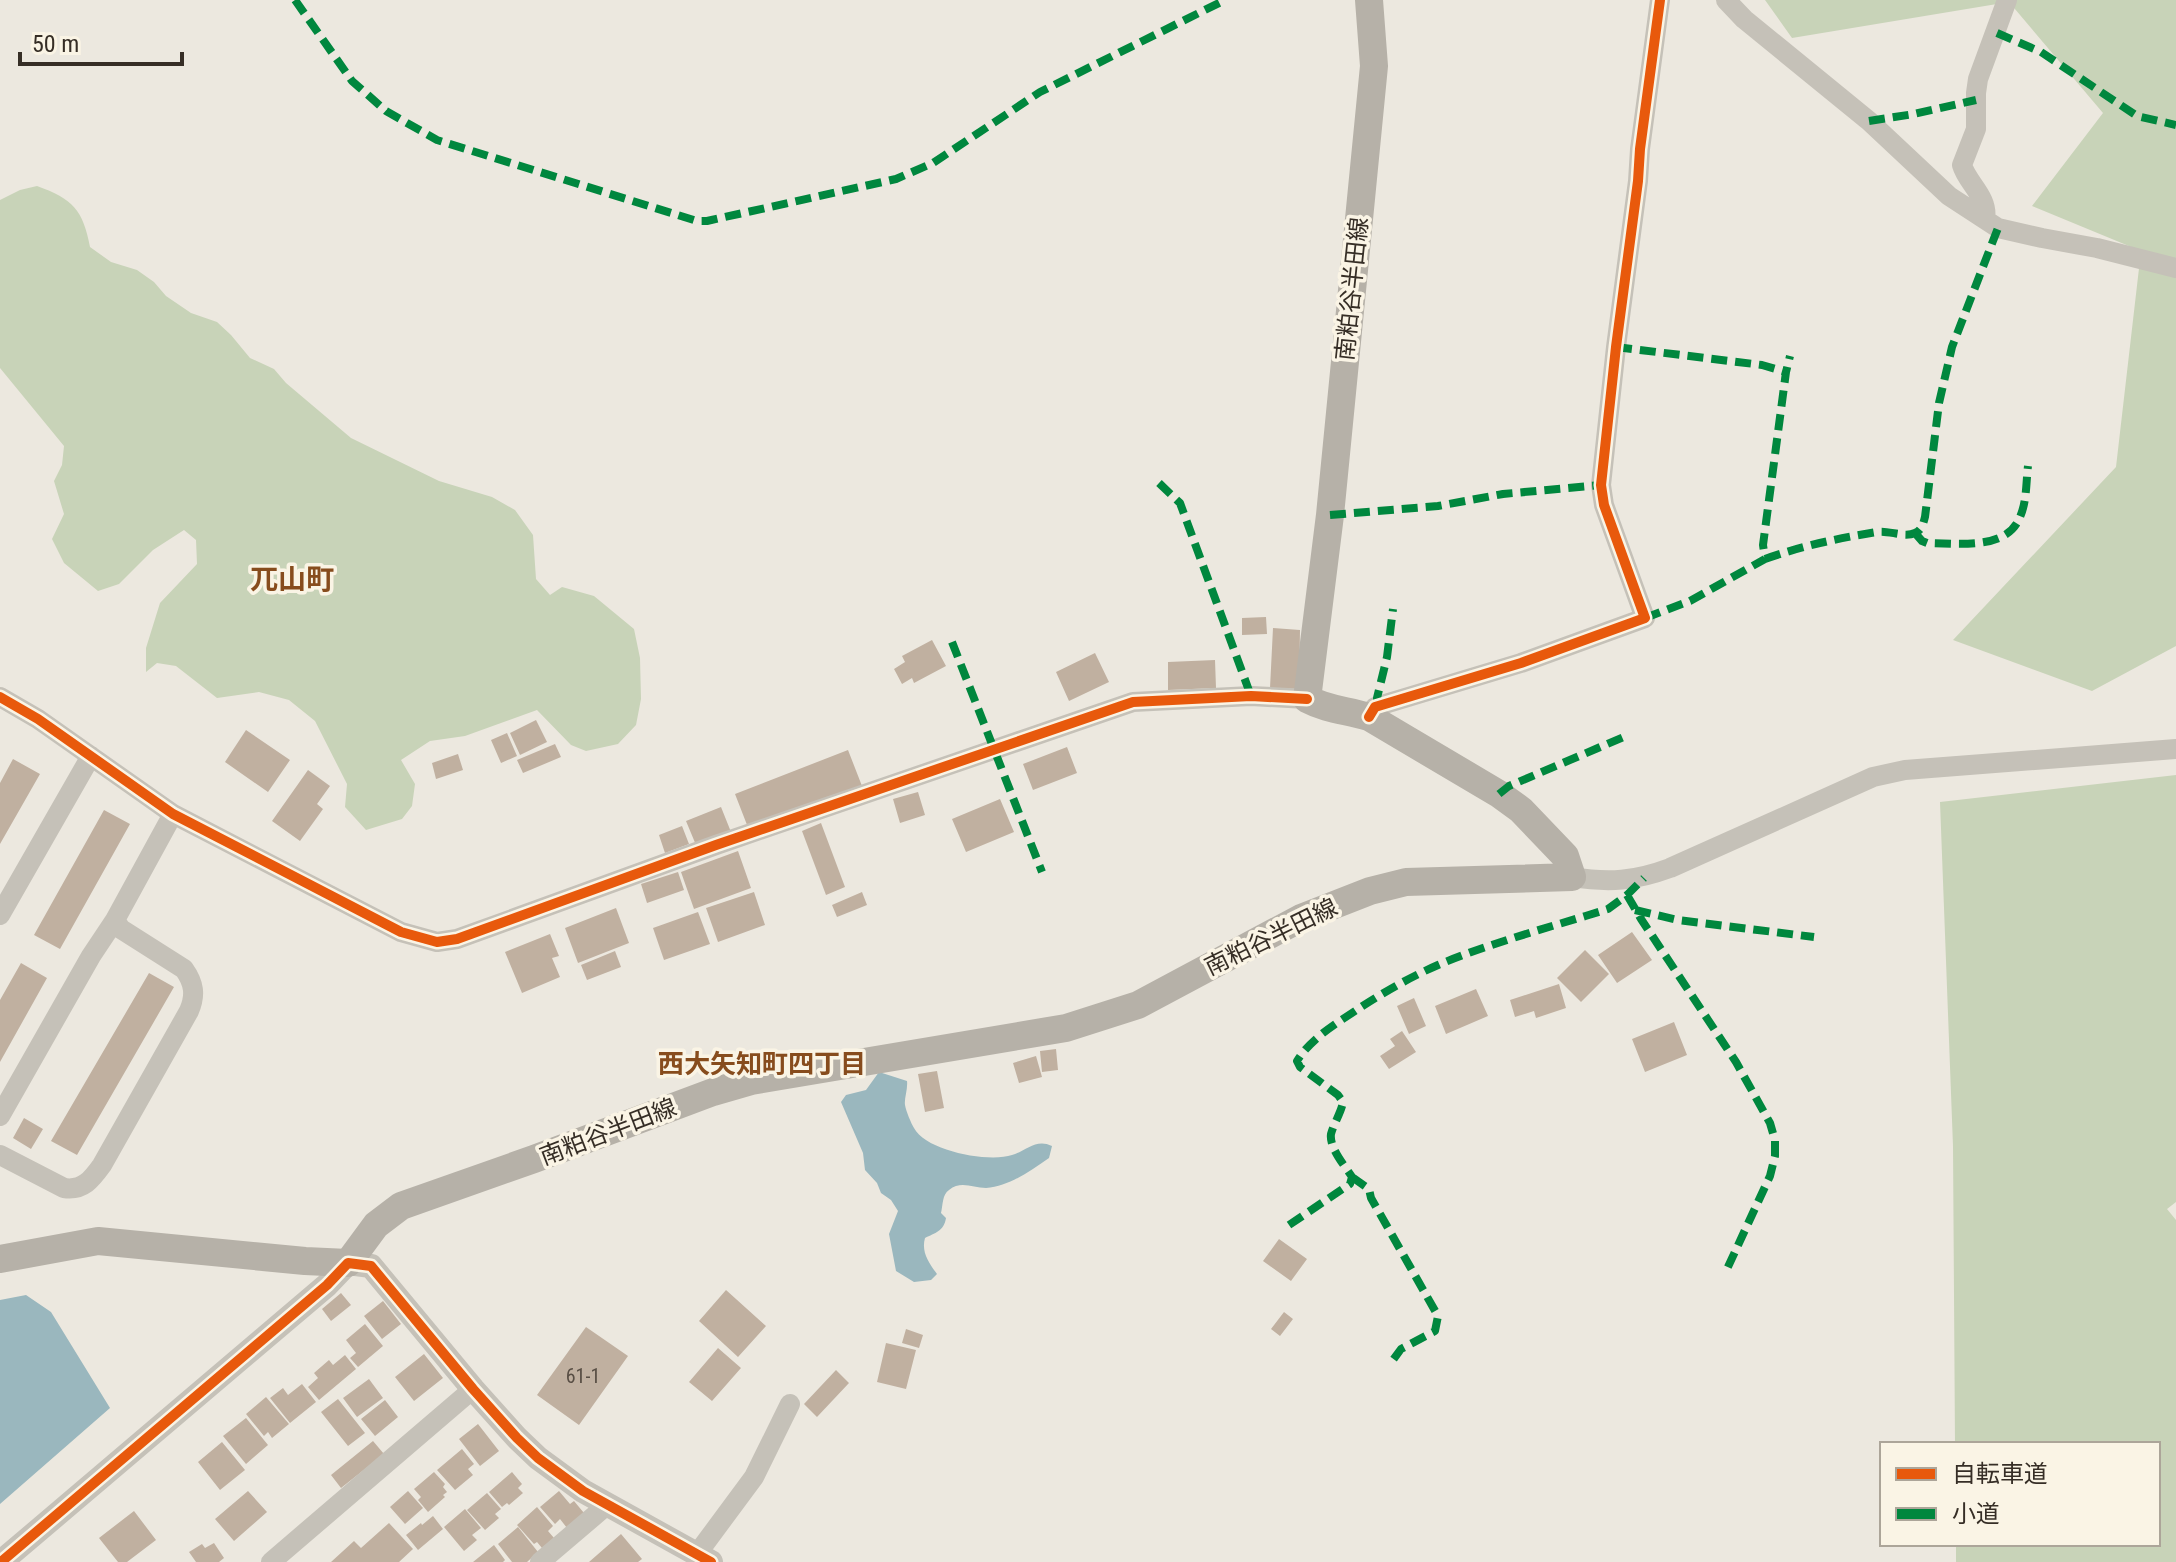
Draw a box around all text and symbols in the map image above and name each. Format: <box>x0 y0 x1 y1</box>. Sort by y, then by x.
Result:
scale bar <box>20 16 182 66</box>
text: 50 m <box>32 30 79 58</box>
street label: 南粕谷半田線 <box>1331 216 1373 362</box>
district label: 兀山町 <box>250 563 334 596</box>
street label: 南粕谷半田線 <box>1200 893 1342 981</box>
district label: 西大矢知町四丁目 <box>658 1049 866 1079</box>
street label: 南粕谷半田線 <box>536 1093 680 1171</box>
house number: 61-1 <box>566 1364 600 1388</box>
legend <box>1880 1442 2160 1546</box>
text: 自転車道 <box>1952 1460 2048 1488</box>
text: 小道 <box>1952 1500 2000 1528</box>

